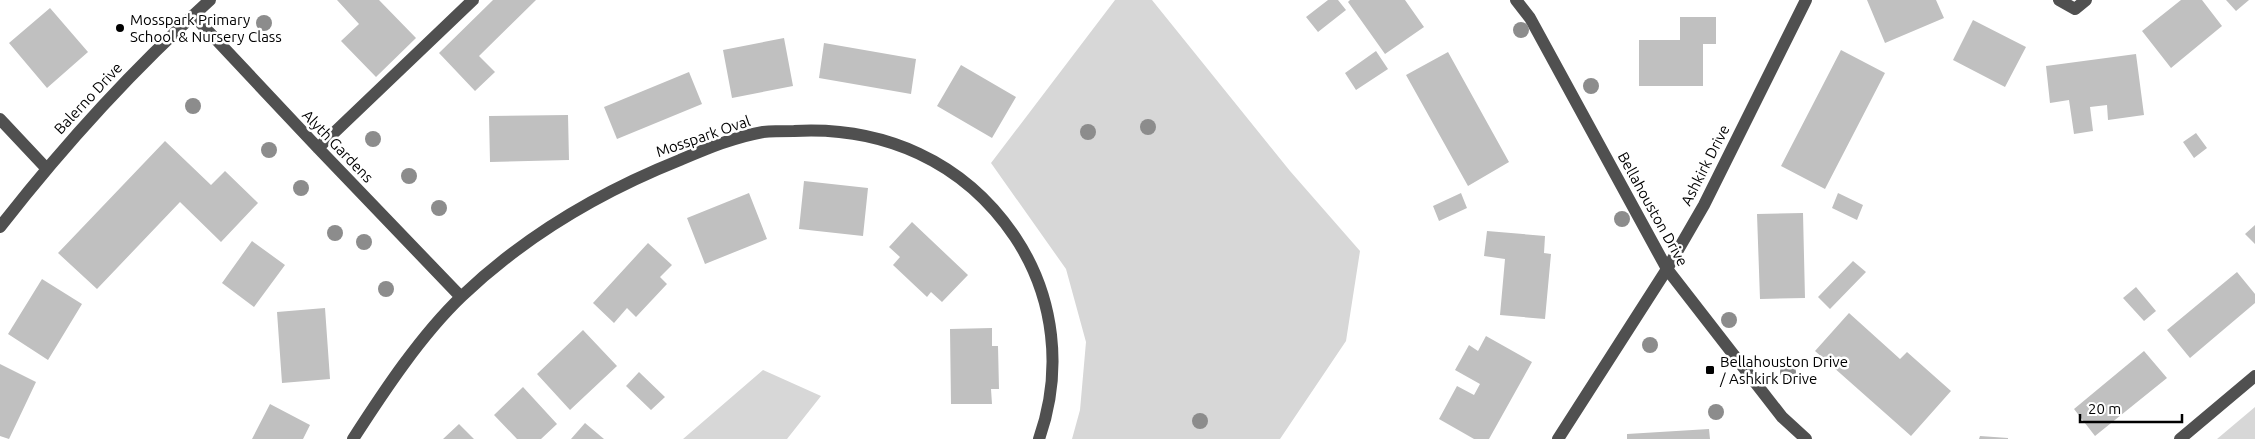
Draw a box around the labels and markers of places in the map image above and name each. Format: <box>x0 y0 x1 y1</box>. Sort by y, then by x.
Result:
place label: Mosspark Primary School & Nursery Class <box>130 11 282 45</box>
marker: Mosspark Primary School & Nursery Class <box>114 22 126 34</box>
place label: Bellahouston Drive / Ashkirk Drive <box>1719 353 1848 387</box>
marker: Bellahouston Drive / Ashkirk Drive <box>1704 364 1716 376</box>

